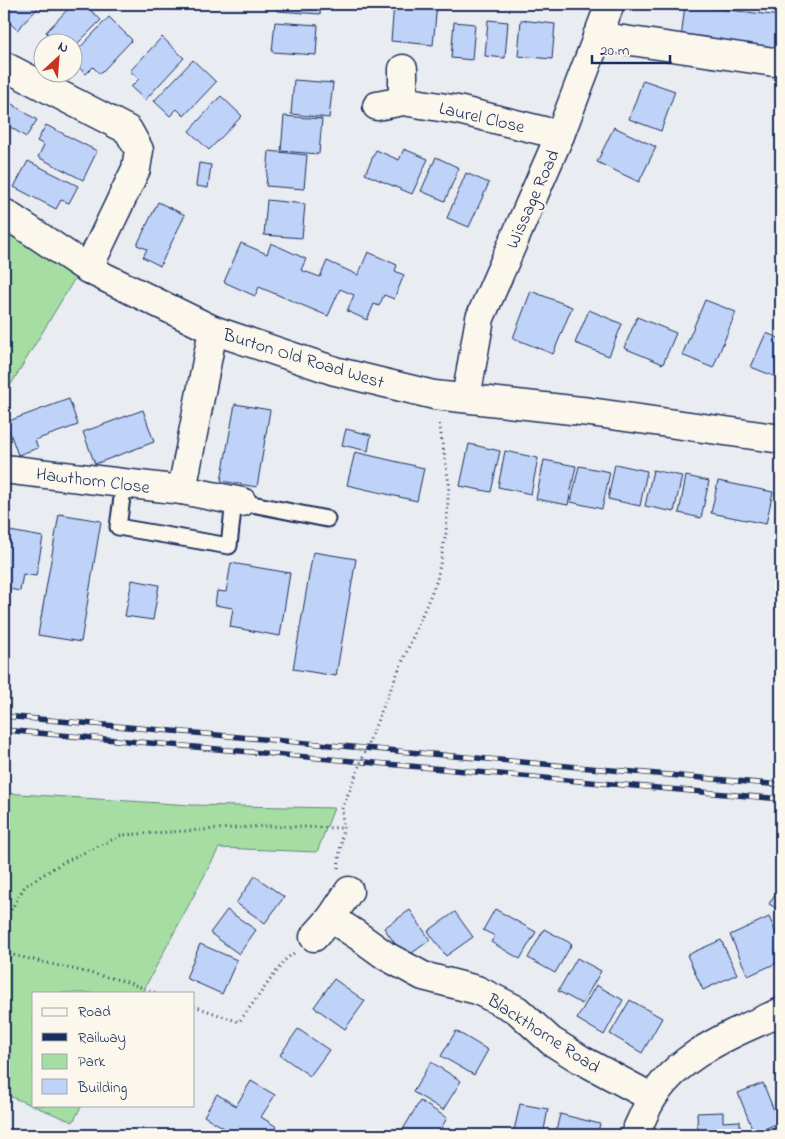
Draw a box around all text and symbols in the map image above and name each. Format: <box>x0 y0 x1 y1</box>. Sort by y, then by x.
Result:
north arrow <box>32 32 82 82</box>
scale bar <box>592 32 670 64</box>
text: N <box>54 36 72 59</box>
text: 20 m <box>600 40 630 62</box>
street label: Laurel Close <box>436 96 528 142</box>
street label: Wissage Road <box>500 146 568 254</box>
street label: Burton Old Road West <box>219 323 387 397</box>
street label: Hawthorn Close <box>34 462 152 502</box>
street label: Blackthorne Road <box>481 988 604 1081</box>
legend <box>32 992 195 1106</box>
text: Road <box>78 1001 111 1023</box>
text: Railway <box>78 1027 126 1050</box>
text: Park <box>78 1051 106 1073</box>
text: Building <box>77 1077 127 1100</box>

